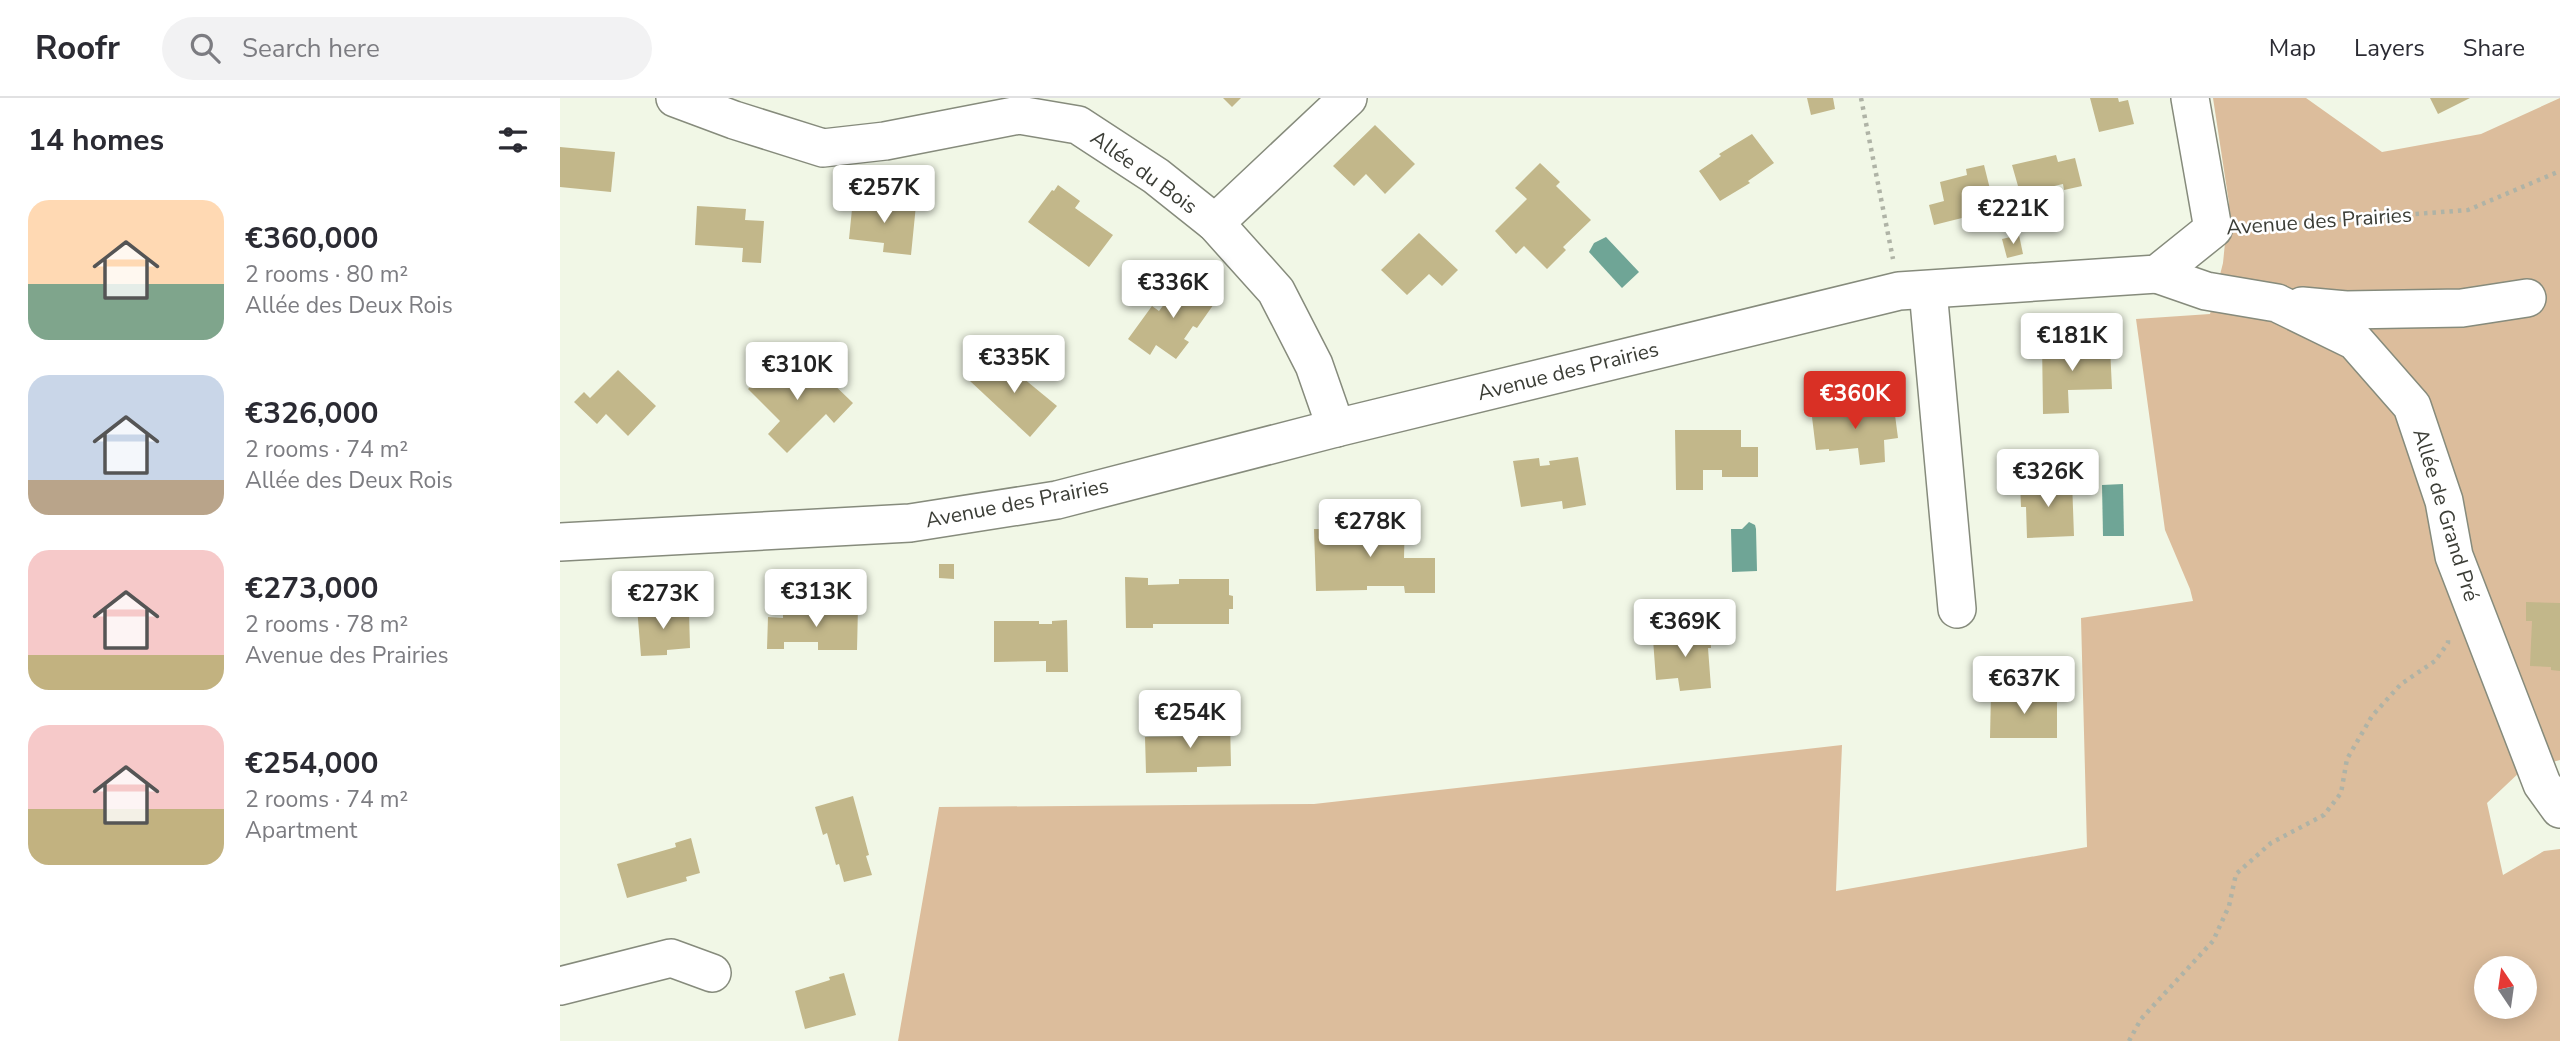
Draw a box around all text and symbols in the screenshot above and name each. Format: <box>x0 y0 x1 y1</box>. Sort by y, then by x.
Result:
search box <box>162 17 652 80</box>
text: Roofr <box>35 26 120 71</box>
icon: search <box>186 29 224 67</box>
text: Search here <box>242 31 380 66</box>
text: Map <box>2269 32 2316 64</box>
text: Layers <box>2354 32 2425 64</box>
text: Share <box>2463 32 2525 64</box>
text: 14 homes <box>28 120 164 161</box>
icon: filters <box>494 121 532 159</box>
street label: Allée du Bois <box>1085 124 1203 220</box>
pin: €257K <box>835 166 933 225</box>
text: €257K <box>849 172 919 203</box>
pin: €221K <box>1964 186 2062 246</box>
text: €221K <box>1978 193 2048 224</box>
street label: Avenue des Prairies <box>2225 201 2413 241</box>
text: €360,000 <box>245 218 378 259</box>
icon: home <box>84 228 168 312</box>
text: 2 rooms · 80 m² <box>245 259 408 290</box>
pin: €336K <box>1124 260 1222 320</box>
text: €336K <box>1138 267 1208 298</box>
text: Allée des Deux Rois <box>245 290 453 321</box>
pin: €181K <box>2023 314 2121 373</box>
text: €181K <box>2037 320 2107 351</box>
street label: Avenue des Prairies <box>1474 335 1662 407</box>
pin: €335K <box>965 336 1063 395</box>
pin: €310K <box>748 342 846 402</box>
text: €335K <box>979 342 1049 373</box>
text: €310K <box>762 349 832 380</box>
pin: €360K <box>1806 372 1904 431</box>
text: €360K <box>1820 378 1890 409</box>
text: €326,000 <box>245 393 378 434</box>
icon: home <box>84 403 168 487</box>
street label: Allée de Grand Pré <box>2406 425 2486 605</box>
text: 2 rooms · 74 m² <box>245 434 408 465</box>
pin: €326K <box>1999 450 2097 509</box>
text: €326K <box>2013 456 2083 487</box>
text: Allée des Deux Rois <box>245 465 453 496</box>
street label: Avenue des Prairies <box>923 472 1111 534</box>
pin: €278K <box>1321 500 1419 559</box>
text: €278K <box>1335 506 1405 537</box>
text: €273,000 <box>245 568 378 609</box>
pin: €313K <box>767 570 865 629</box>
pin: €273K <box>614 572 712 631</box>
text: €313K <box>781 576 851 607</box>
icon: home <box>84 578 168 662</box>
text: €273K <box>628 578 698 609</box>
pin: €369K <box>1636 600 1734 659</box>
text: €369K <box>1650 606 1720 637</box>
text: 2 rooms · 78 m² <box>245 609 408 640</box>
text: Avenue des Prairies <box>245 640 449 671</box>
pin: €637K <box>1975 656 2073 716</box>
text: €637K <box>1989 663 2059 694</box>
pin: €254K <box>1141 690 1239 750</box>
text: €254K <box>1155 697 1225 728</box>
text: €254,000 <box>245 743 378 784</box>
icon: home <box>84 753 168 837</box>
text: 2 rooms · 74 m² <box>245 784 408 815</box>
text: Apartment <box>245 815 357 846</box>
north arrow <box>2474 956 2538 1018</box>
map controls <box>2474 956 2537 1019</box>

